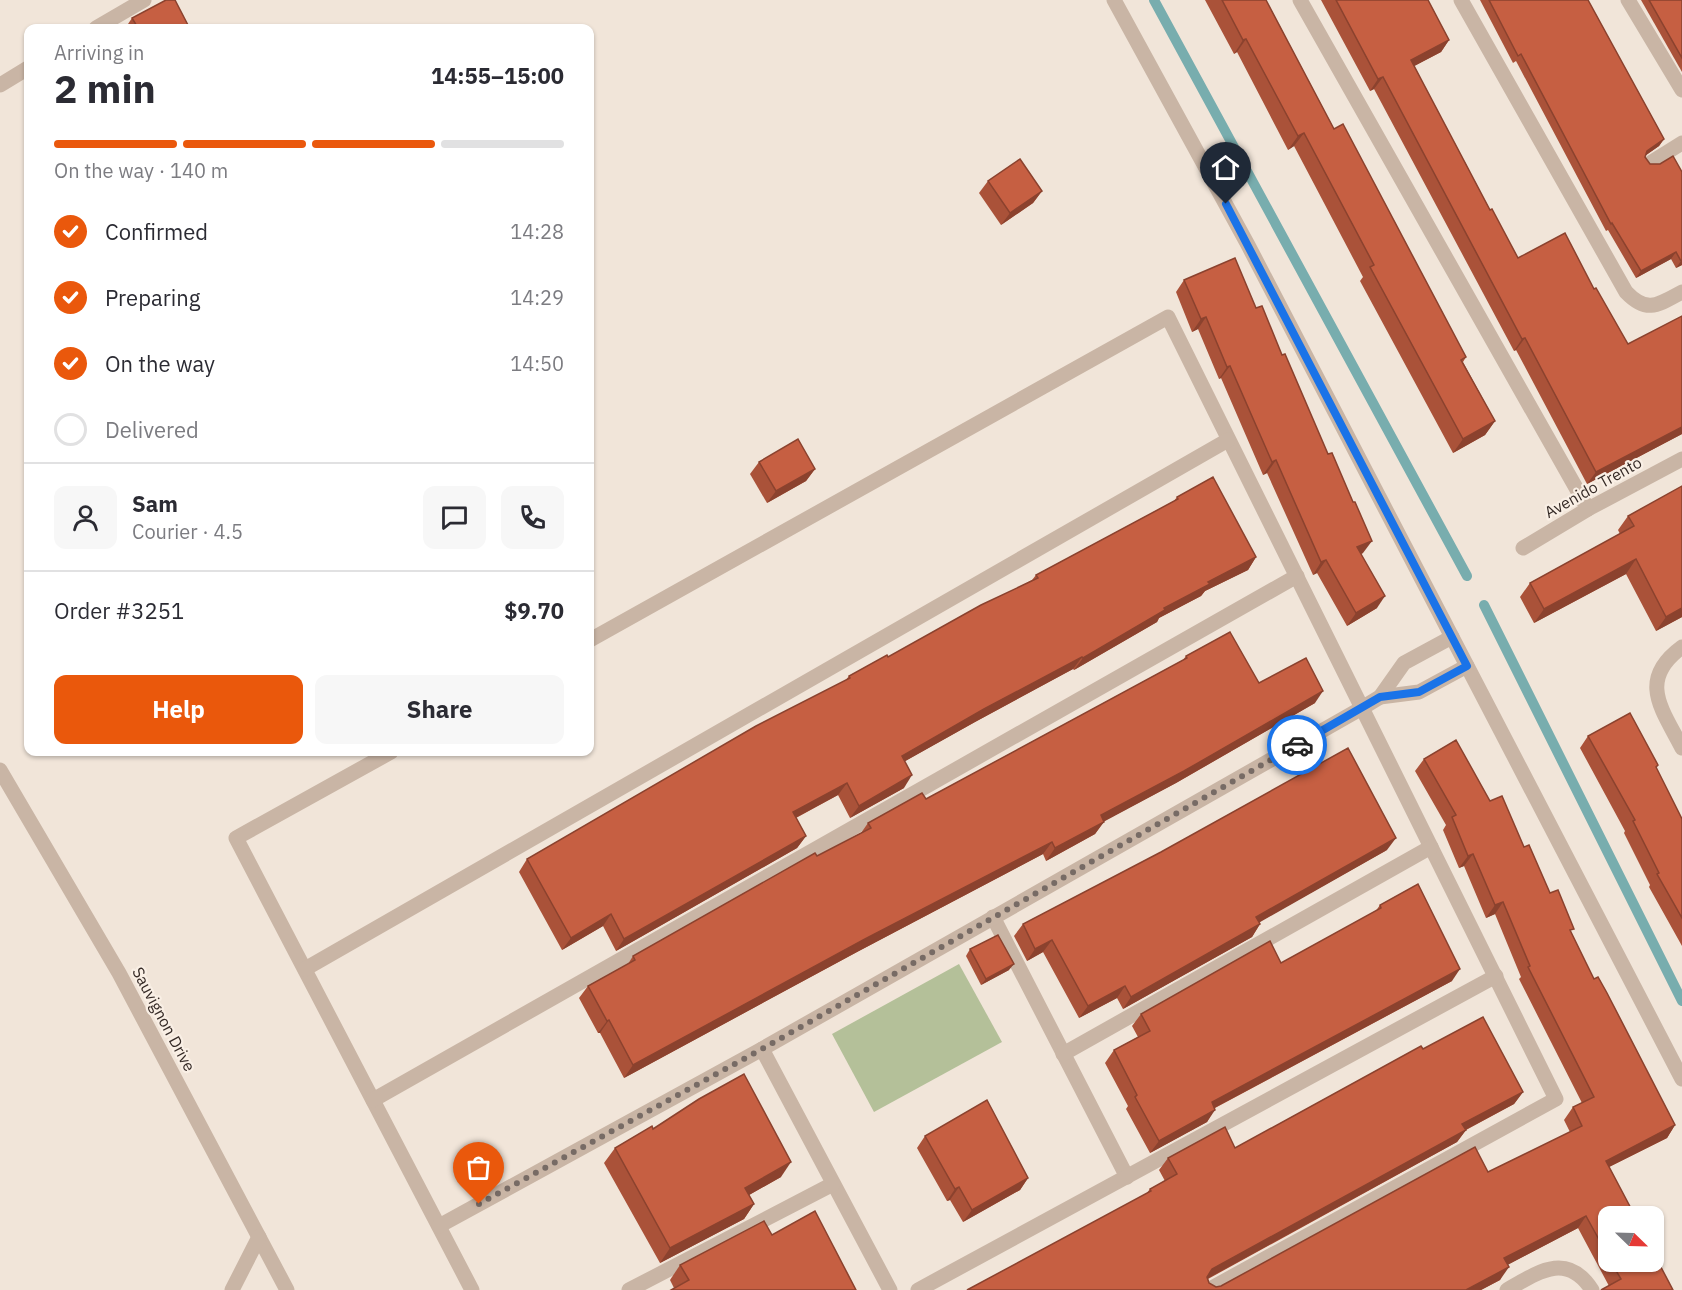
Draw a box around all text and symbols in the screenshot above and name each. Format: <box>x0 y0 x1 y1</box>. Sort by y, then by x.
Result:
text: Arriving in <box>54 39 144 66</box>
text: 14:55–15:00 <box>431 61 564 90</box>
text: 2 min <box>54 63 156 114</box>
pin <box>1200 142 1251 204</box>
icon: home <box>1209 151 1242 184</box>
text: On the way · 140 m <box>54 157 228 184</box>
icon: check <box>54 215 87 248</box>
text: Confirmed <box>105 217 208 246</box>
text: 14:28 <box>510 218 564 245</box>
icon: check <box>54 281 87 314</box>
text: Preparing <box>105 283 200 312</box>
text: 14:29 <box>510 284 564 311</box>
icon: check <box>54 347 87 380</box>
text: On the way <box>105 349 215 378</box>
text: 14:50 <box>510 350 564 377</box>
text: Delivered <box>105 415 199 444</box>
street label: Avenido Trento <box>1541 452 1645 522</box>
button: person <box>54 486 117 549</box>
button: chat <box>423 486 486 549</box>
button: phone <box>501 486 564 549</box>
text: Sam <box>132 489 178 518</box>
text: Courier · 4.5 <box>132 518 243 545</box>
text: Order #3251 <box>54 596 184 625</box>
text: $9.70 <box>504 596 564 625</box>
button: Help <box>54 675 303 744</box>
button: Share <box>315 675 564 744</box>
courier <box>1267 715 1327 775</box>
icon: car <box>1281 729 1314 762</box>
street label: Sauvignon Drive <box>128 963 200 1075</box>
pin <box>453 1142 504 1204</box>
icon: bag <box>462 1151 495 1184</box>
north arrow <box>1598 1206 1664 1272</box>
map controls <box>1598 1206 1664 1272</box>

